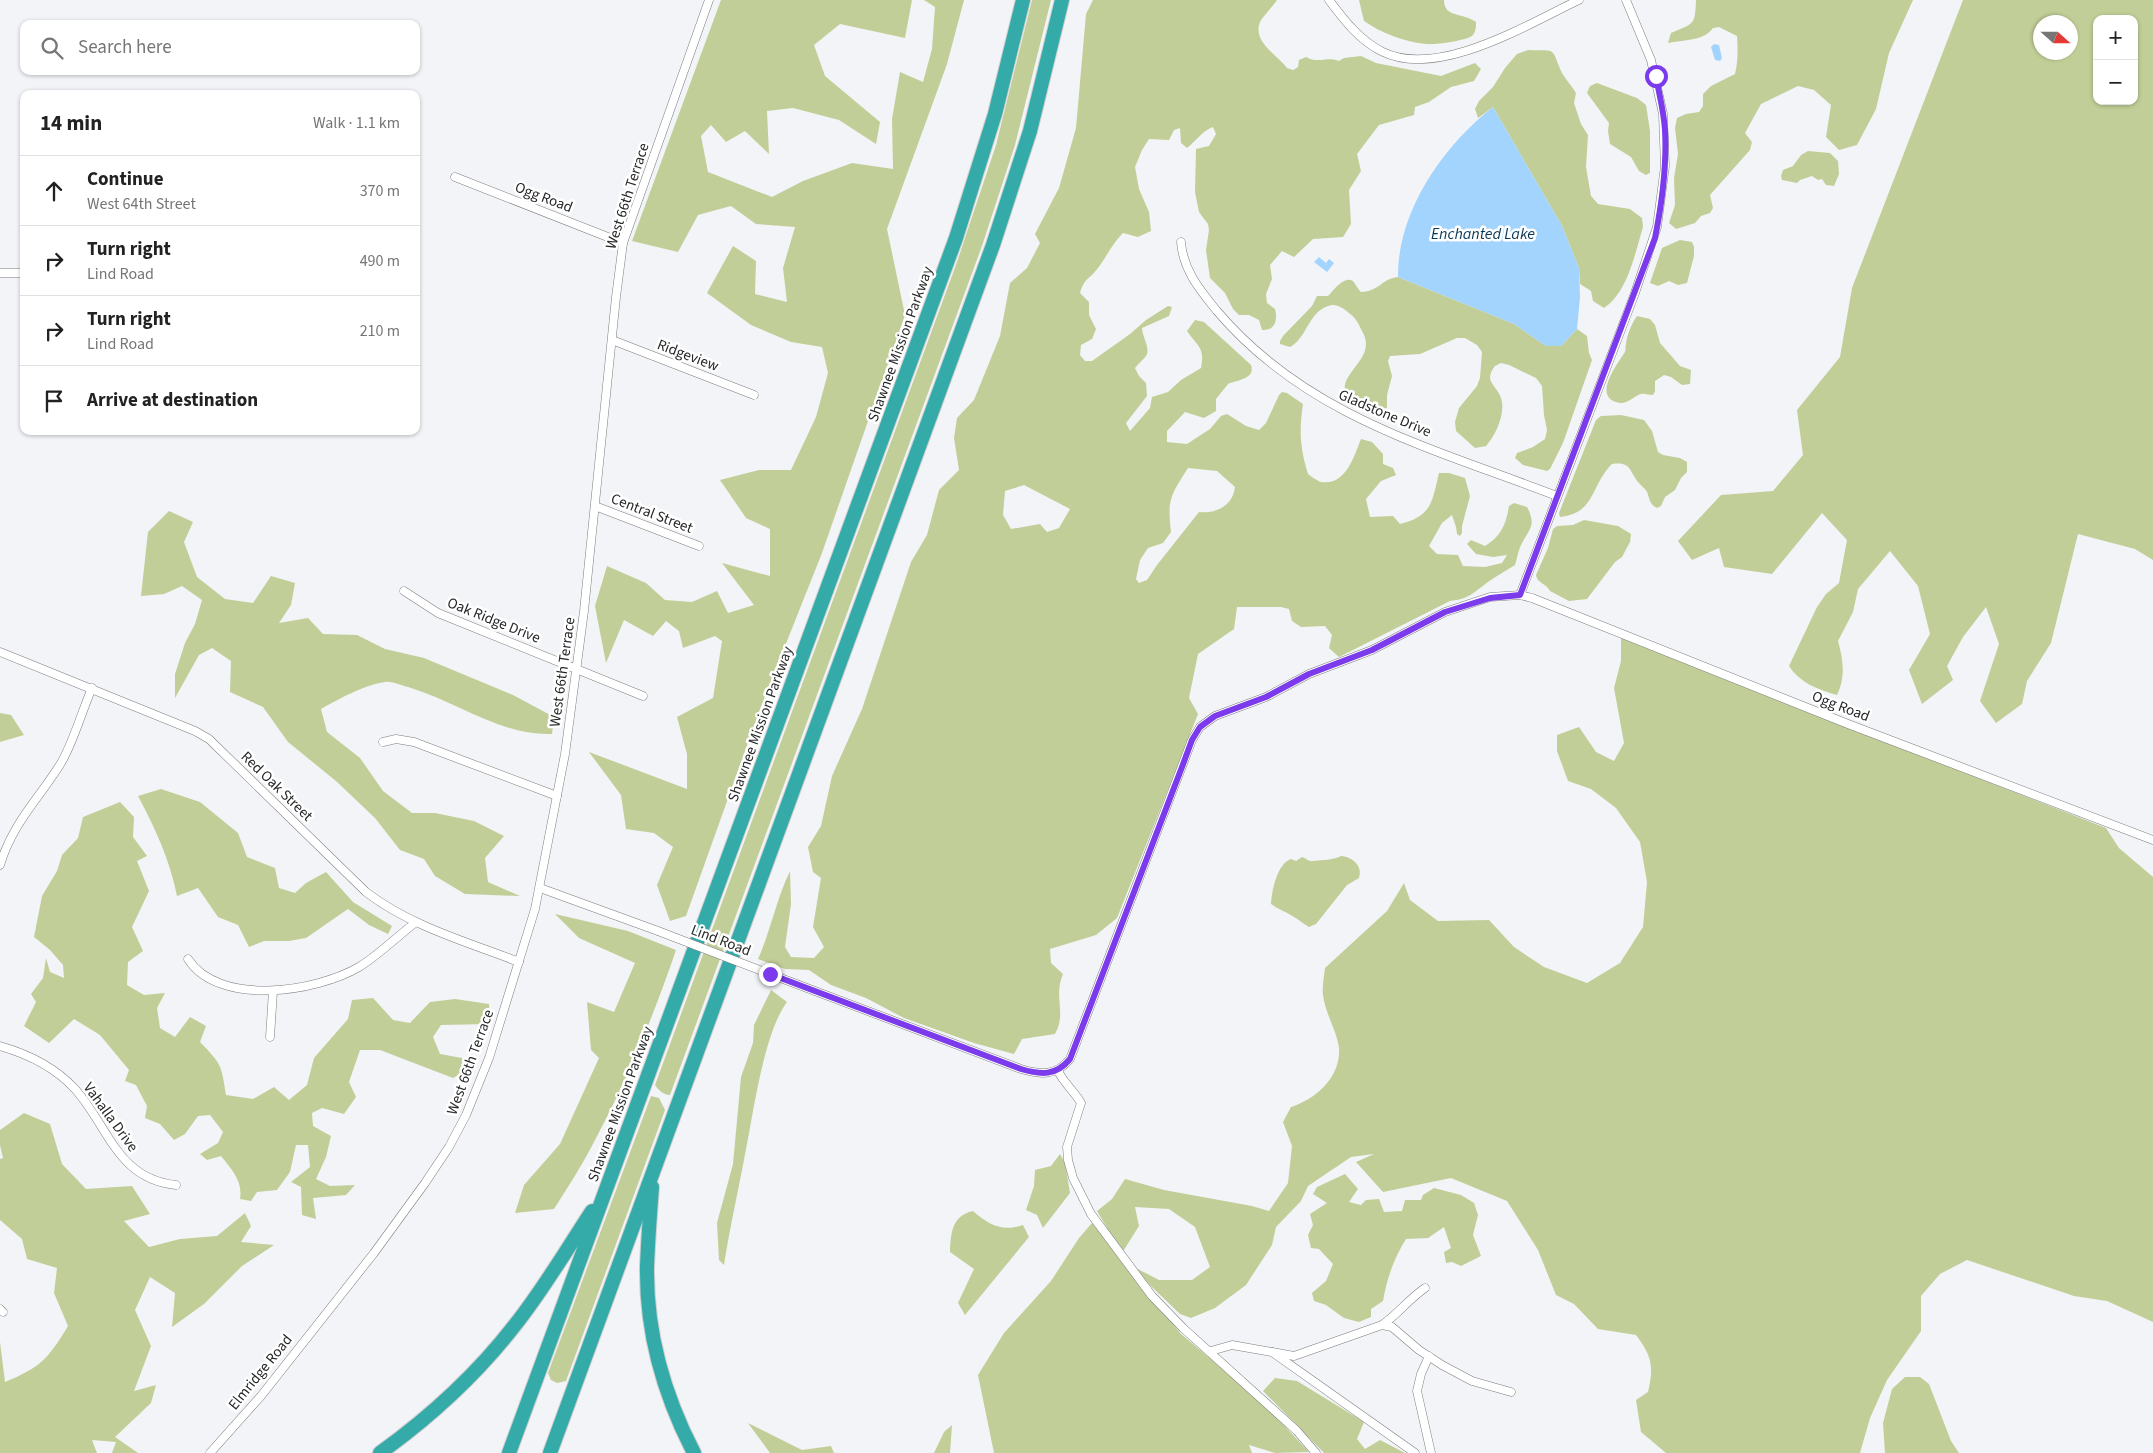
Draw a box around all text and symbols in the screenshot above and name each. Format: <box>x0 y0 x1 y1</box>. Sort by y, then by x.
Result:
north arrow <box>2033 15 2078 60</box>
map controls <box>2093 15 2138 105</box>
button: + <box>2093 15 2138 60</box>
search box <box>20 20 420 75</box>
icon: search <box>38 34 66 62</box>
text: Search here <box>78 34 172 61</box>
button: − <box>2093 60 2138 105</box>
route start <box>1645 65 1668 88</box>
text: 14 min <box>40 108 102 138</box>
text: Walk · 1.1 km <box>313 112 400 134</box>
street label: West 66th Terrace <box>600 140 655 252</box>
text: Continue <box>87 166 164 193</box>
icon: ahead <box>40 177 68 205</box>
street label: Ogg Road <box>512 177 576 218</box>
text: 370 m <box>360 180 400 202</box>
text: West 64th Street <box>87 193 196 215</box>
water label: Enchanted Lake <box>1431 223 1535 245</box>
text: Turn right <box>87 236 171 263</box>
icon: right <box>40 247 68 275</box>
text: 490 m <box>360 250 400 272</box>
text: Lind Road <box>87 263 154 285</box>
street label: Shawnee Mission Parkway <box>863 264 938 425</box>
text: Turn right <box>87 306 171 333</box>
icon: right <box>40 317 68 345</box>
text: 210 m <box>360 320 400 342</box>
text: Lind Road <box>87 333 154 355</box>
street label: Ridgeview <box>654 334 722 377</box>
street label: Gladstone Drive <box>1335 384 1435 442</box>
icon: arrive <box>40 387 68 415</box>
text: Arrive at destination <box>87 387 258 414</box>
street label: Central Street <box>608 488 696 539</box>
street label: Oak Ridge Drive <box>444 592 544 649</box>
street label: West 66th Terrace <box>544 616 581 728</box>
street label: Shawnee Mission Parkway <box>723 644 798 805</box>
street label: Ogg Road <box>1809 686 1873 727</box>
street label: Red Oak Street <box>236 747 317 826</box>
street label: Lind Road <box>688 919 754 962</box>
route end <box>759 963 782 986</box>
street label: West 66th Terrace <box>442 1007 499 1118</box>
street label: Shawnee Mission Parkway <box>583 1024 658 1185</box>
street label: Vahalla Drive <box>78 1078 143 1156</box>
street label: Elmridge Road <box>223 1330 297 1414</box>

